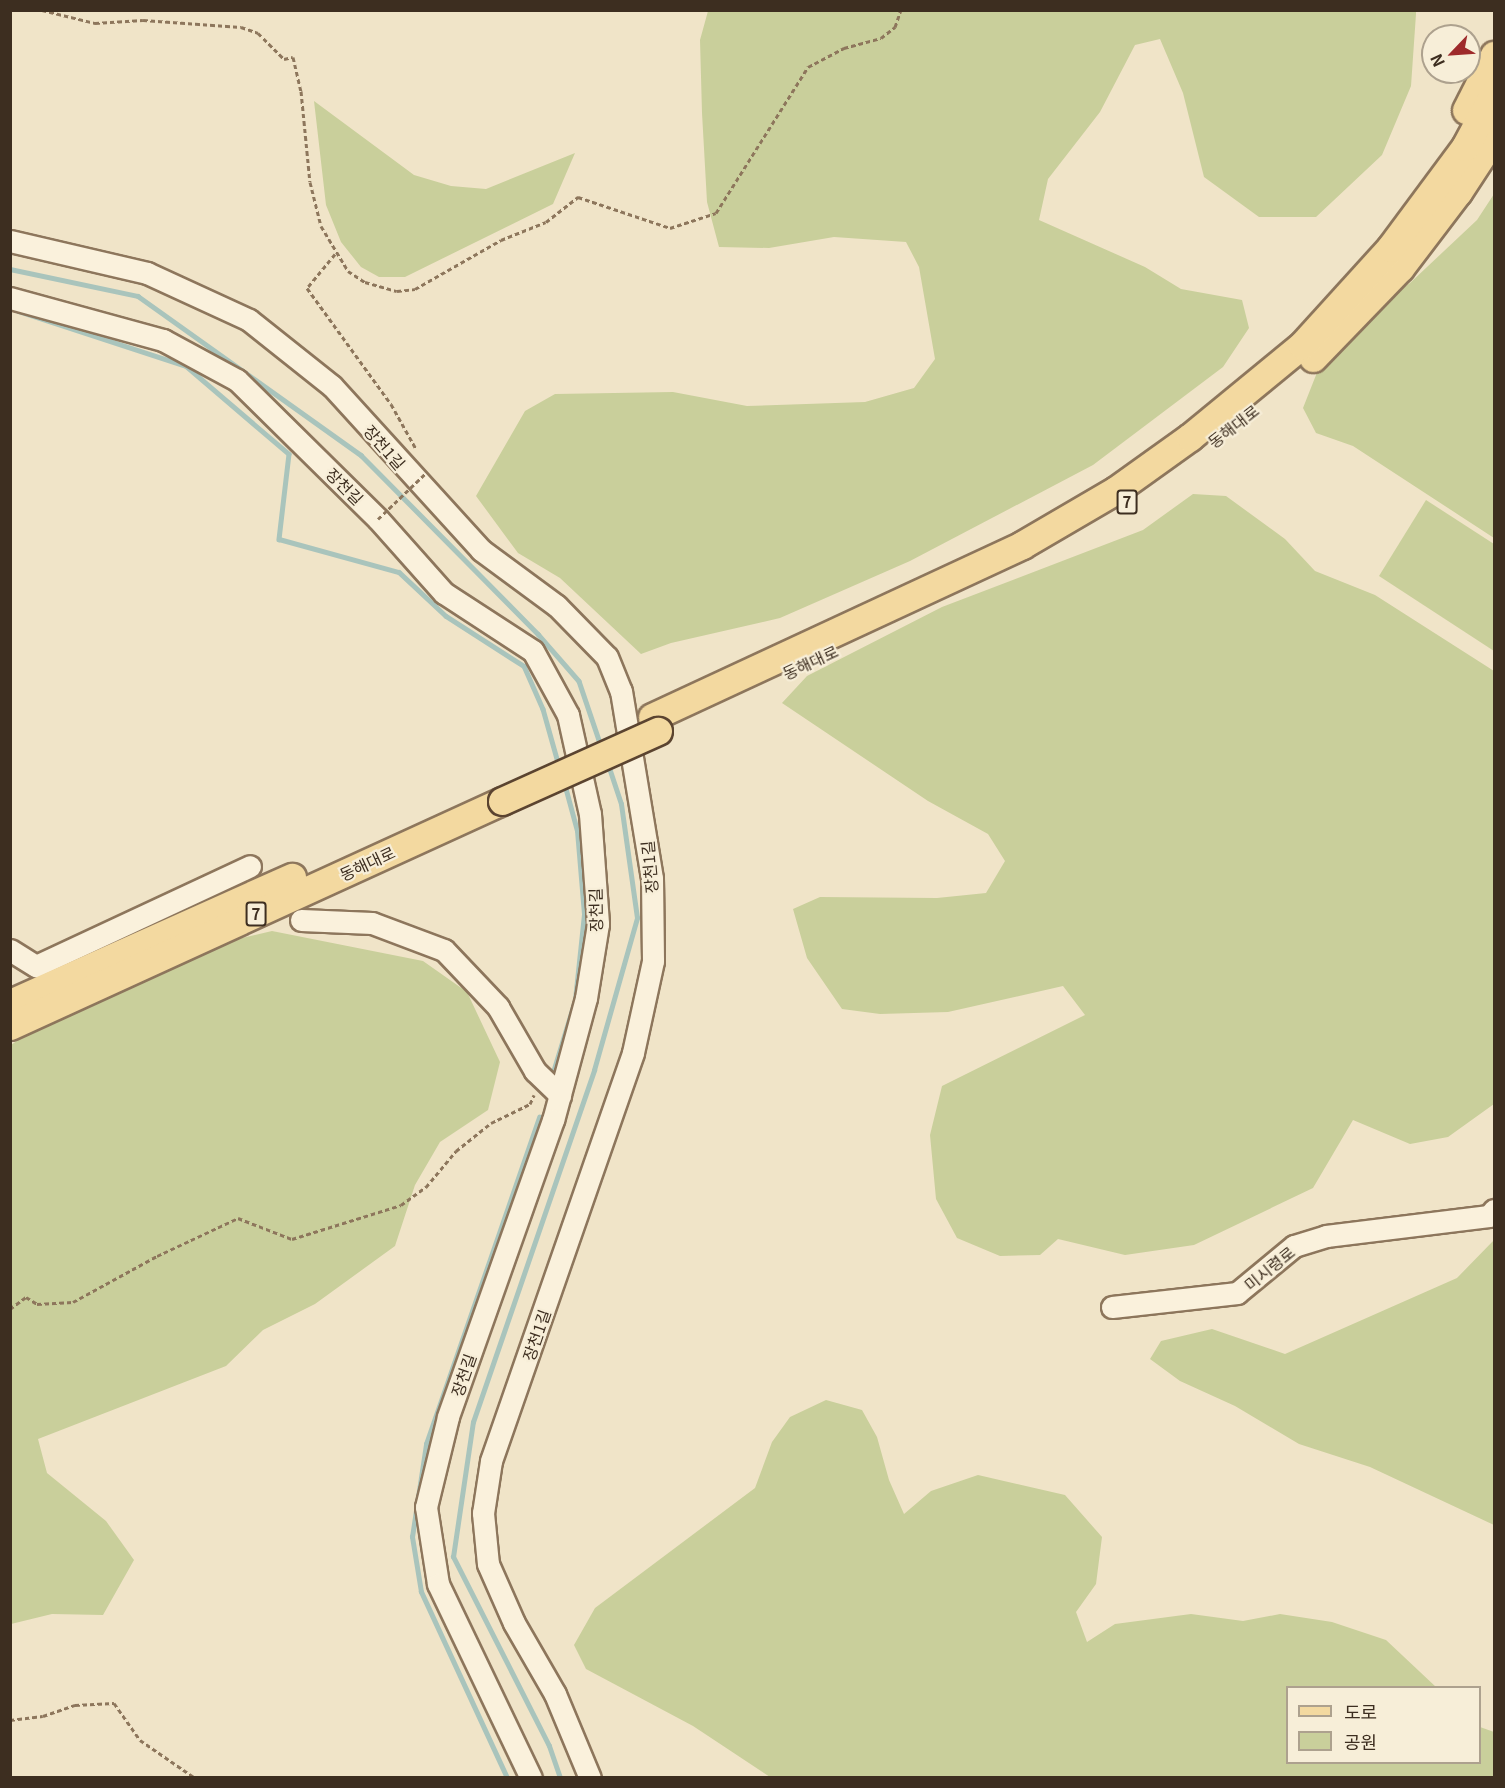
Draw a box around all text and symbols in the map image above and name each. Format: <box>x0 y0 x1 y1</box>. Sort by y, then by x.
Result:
north arrow <box>1421 24 1481 84</box>
text: N <box>1423 50 1450 71</box>
street label: 동해대로 <box>1204 400 1262 452</box>
street label: 장천1길 <box>360 421 410 473</box>
street label: 장천길 <box>323 464 367 508</box>
road number: 7 <box>1116 490 1138 514</box>
street label: 동해대로 <box>779 641 841 683</box>
street label: 장천1길 <box>637 840 661 894</box>
street label: 동해대로 <box>336 842 398 884</box>
street label: 장천길 <box>585 888 605 932</box>
road number: 7 <box>246 902 266 926</box>
street label: 미시령로 <box>1240 1242 1298 1294</box>
street label: 장천1길 <box>518 1307 554 1363</box>
street label: 장천길 <box>447 1351 479 1399</box>
legend <box>1286 1686 1481 1764</box>
text: 도로 <box>1344 1698 1377 1724</box>
text: 공원 <box>1344 1728 1377 1754</box>

